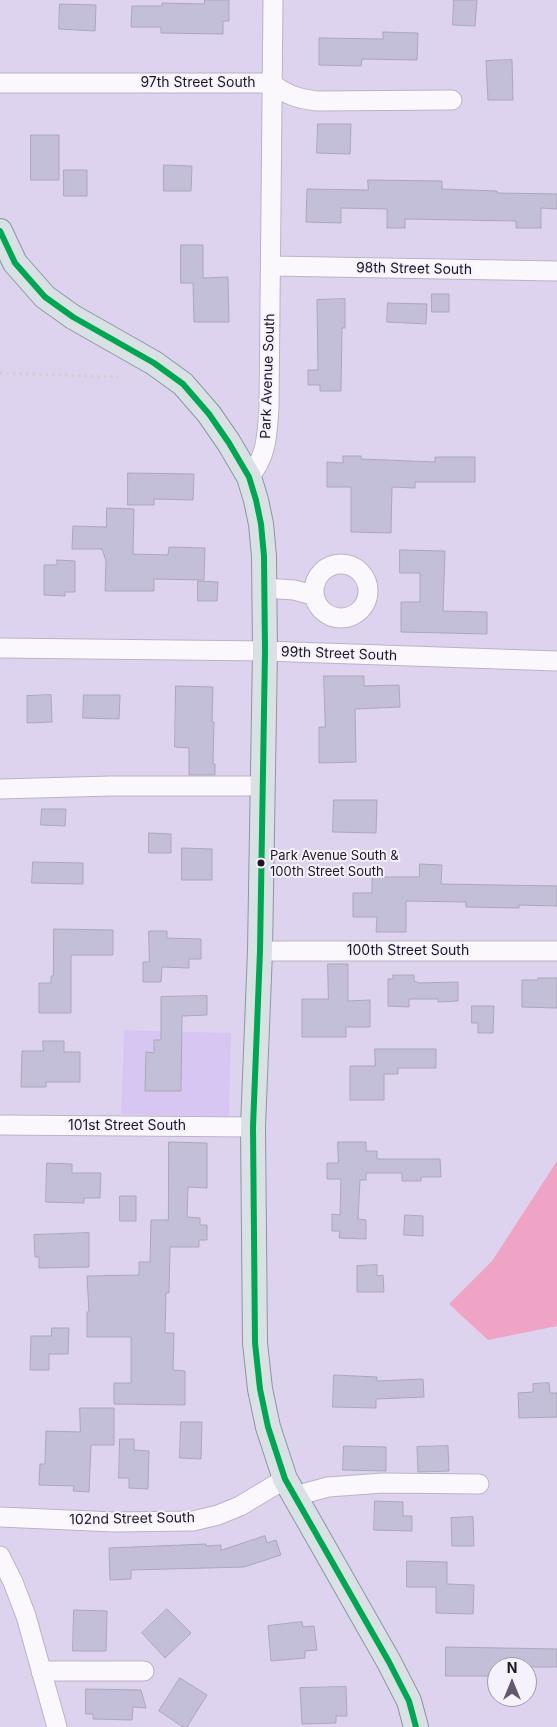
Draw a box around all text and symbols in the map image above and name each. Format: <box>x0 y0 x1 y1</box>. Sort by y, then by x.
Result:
street label: 97th Street South <box>140 75 256 91</box>
street label: 98th Street South <box>356 260 472 278</box>
street label: Park Avenue South <box>257 313 279 439</box>
street label: 99th Street South <box>281 644 397 664</box>
place label: Park Avenue South & 100th Street South <box>270 848 399 879</box>
marker: Park Avenue South & 100th Street South <box>256 858 266 868</box>
street label: 100th Street South <box>347 943 469 959</box>
street label: 101st Street South <box>68 1118 186 1134</box>
street label: 102nd Street South <box>69 1510 195 1528</box>
north arrow <box>487 1657 537 1707</box>
text: N <box>507 1659 517 1676</box>

